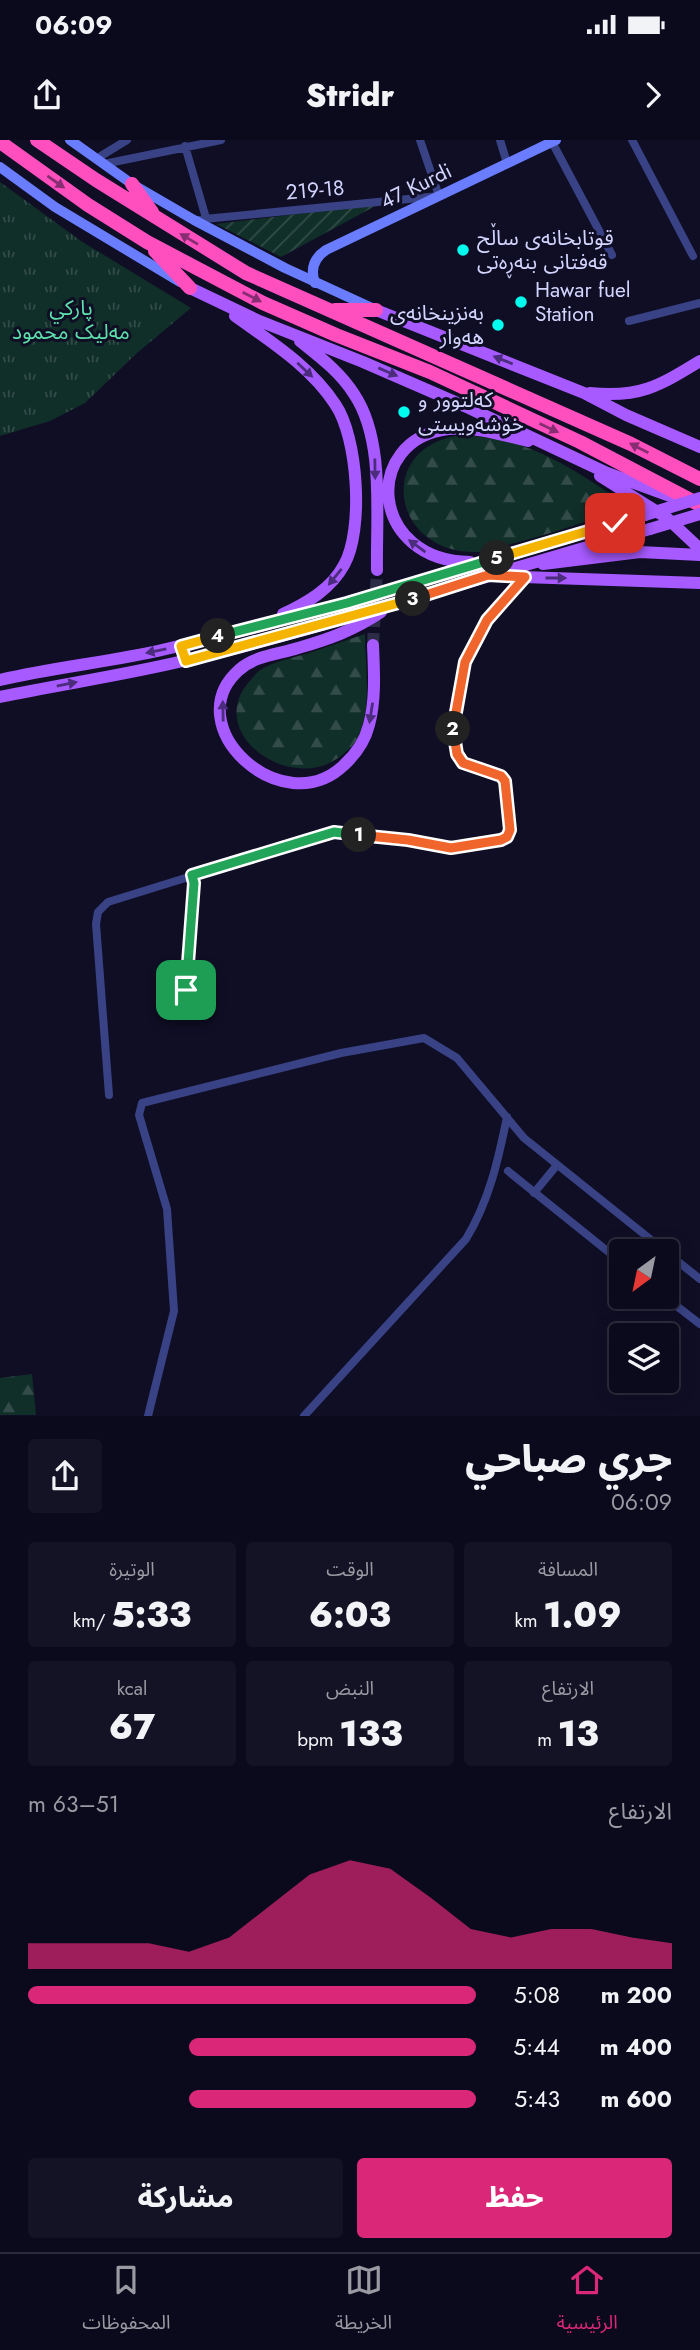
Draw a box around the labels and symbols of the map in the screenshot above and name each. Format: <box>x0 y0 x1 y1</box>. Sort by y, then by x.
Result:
street label: 47 Kurdi <box>375 156 457 216</box>
street label: 219-18 <box>284 172 346 208</box>
one-way arrow <box>47 175 65 189</box>
place label: قوتابخانەی ساڵح قەفتانی بنەڕەتی <box>477 222 614 279</box>
one-way arrow <box>179 232 198 245</box>
marker: قوتابخانەی ساڵح قەفتانی بنەڕەتی <box>455 242 471 258</box>
place label: Hawar fuel Station <box>535 275 631 329</box>
one-way arrow <box>242 290 262 302</box>
park label: پارکي مەليک محمود <box>12 293 130 347</box>
marker: Hawar fuel Station <box>513 294 529 310</box>
place label: بەنزینخانەی ھەوار <box>390 298 484 352</box>
marker: بەنزینخانەی ھەوار <box>490 317 506 333</box>
one-way arrow <box>493 355 514 366</box>
one-way arrow <box>297 361 314 378</box>
one-way arrow <box>378 367 399 378</box>
place label: کەلتوور و خۆشەویستی <box>418 385 524 439</box>
marker: کەلتوور و خۆشەویستی <box>396 404 412 420</box>
one-way arrow <box>539 422 560 433</box>
one-way arrow <box>629 443 649 454</box>
one-way arrow <box>370 458 381 480</box>
pin <box>585 493 645 553</box>
one-way arrow <box>408 539 426 553</box>
pin: 5 <box>480 540 514 576</box>
one-way arrow <box>327 568 342 586</box>
one-way arrow <box>545 572 567 584</box>
pin: 3 <box>396 582 430 616</box>
pin: 4 <box>200 618 235 654</box>
one-way arrow <box>145 646 167 657</box>
one-way arrow <box>56 678 78 689</box>
one-way arrow <box>217 700 229 722</box>
one-way arrow <box>365 702 376 724</box>
pin: 2 <box>435 712 470 746</box>
pin: 1 <box>342 818 376 852</box>
pin <box>156 960 216 1020</box>
north arrow <box>609 1239 679 1309</box>

